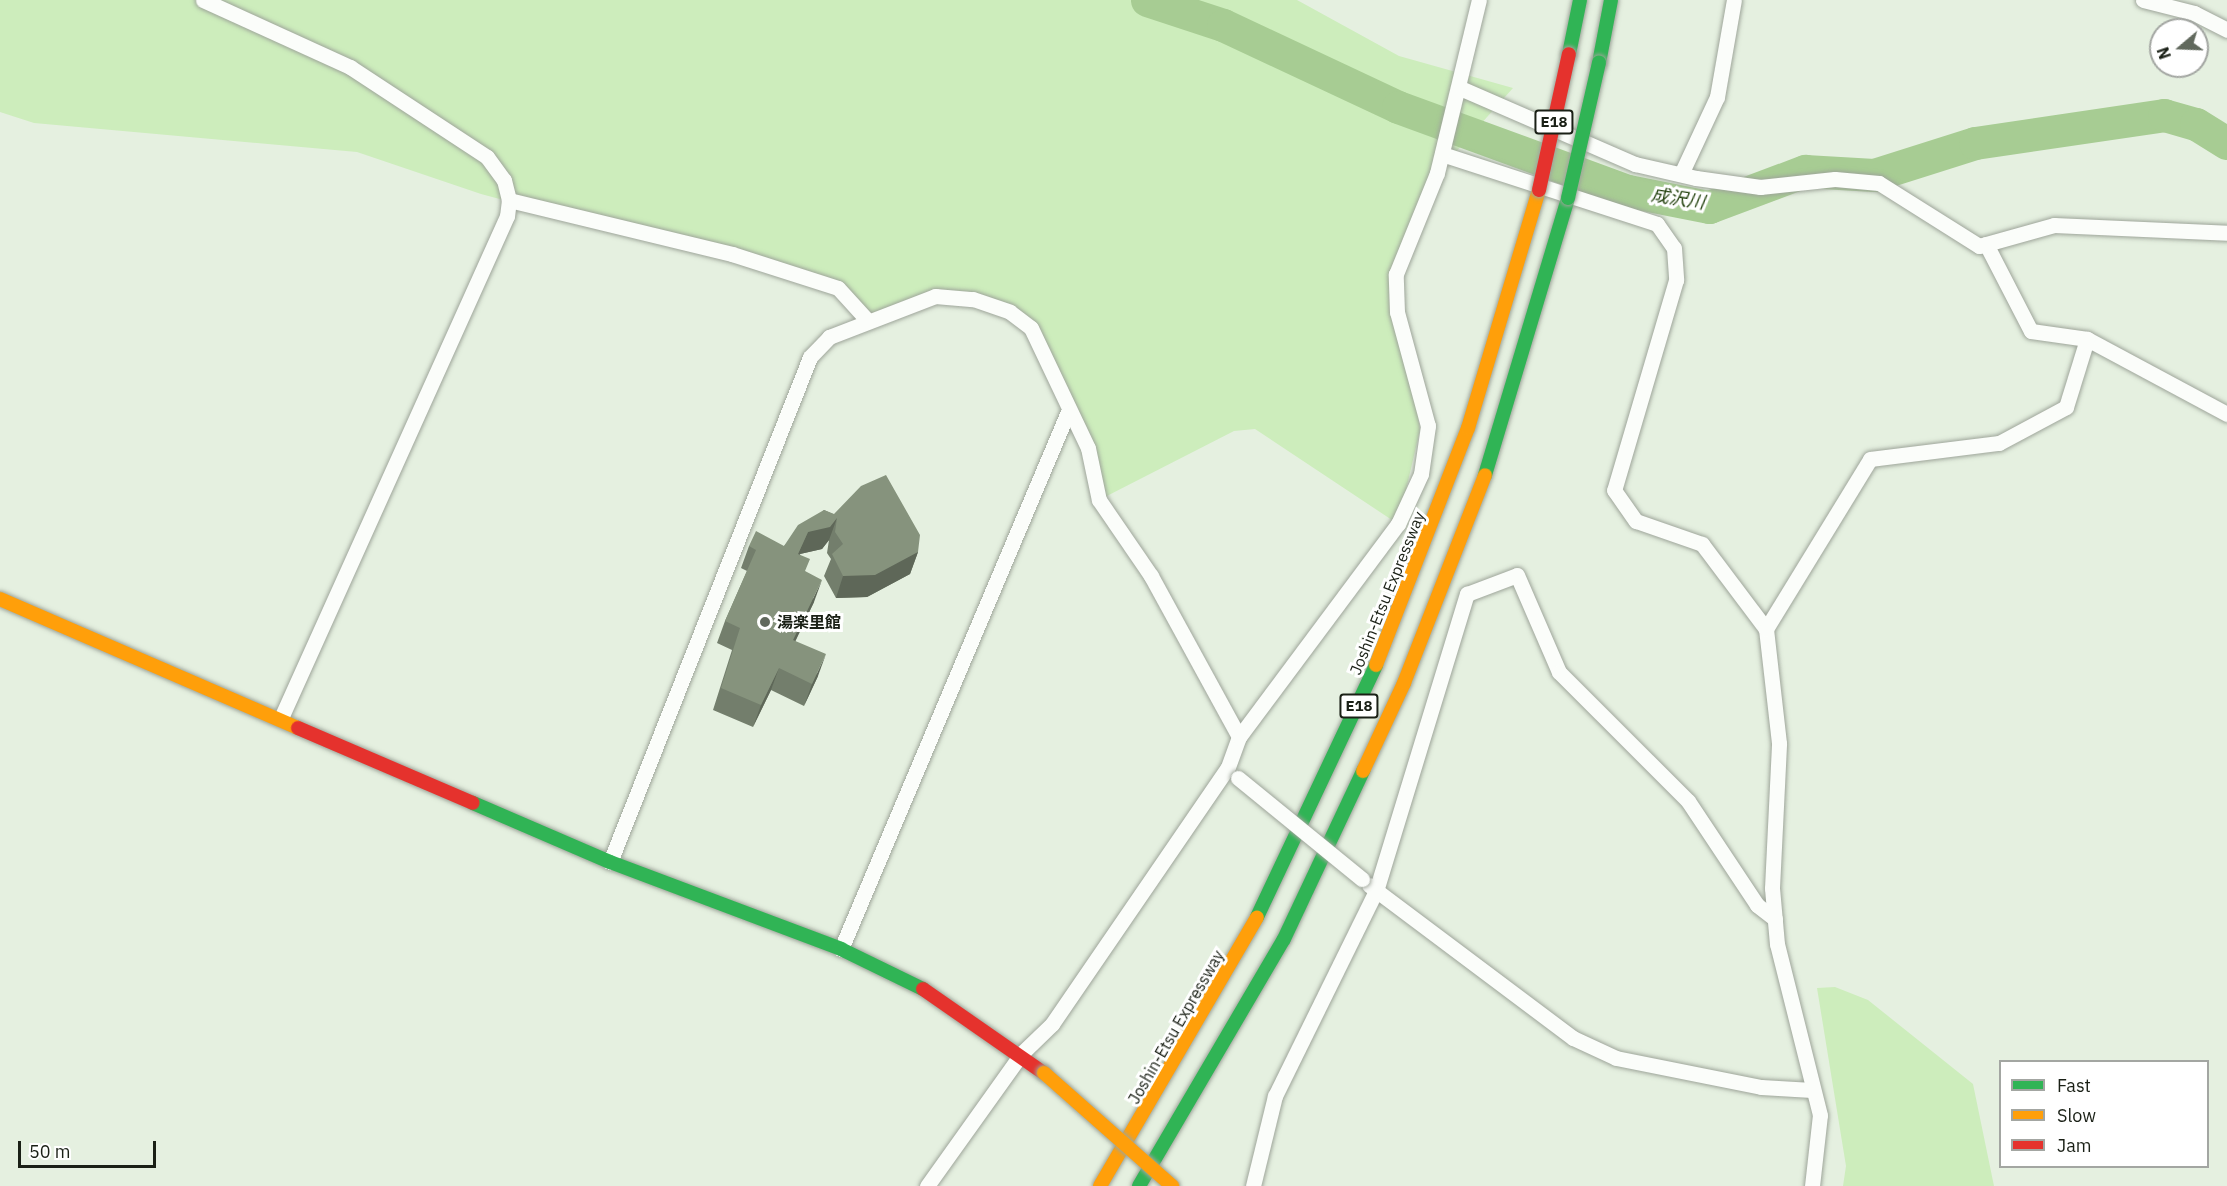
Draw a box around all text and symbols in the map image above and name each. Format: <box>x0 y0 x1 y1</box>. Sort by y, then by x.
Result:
north arrow <box>2149 18 2209 78</box>
text: N <box>2153 44 2175 62</box>
road number: E18 <box>1533 110 1575 134</box>
water label: 成沢川 <box>1650 184 1706 214</box>
street label: Joshin-Etsu Expressway <box>1345 509 1429 677</box>
place label: 湯楽里館 <box>777 612 841 632</box>
marker: 湯楽里館 <box>758 615 772 629</box>
road number: E18 <box>1338 694 1380 718</box>
street label: Joshin-Etsu Expressway <box>1124 947 1228 1107</box>
legend <box>1999 1060 2209 1168</box>
text: Fast <box>2057 1074 2091 1097</box>
text: Slow <box>2057 1104 2096 1127</box>
scale bar <box>21 1129 159 1167</box>
text: Jam <box>2057 1134 2092 1157</box>
text: 50 m <box>29 1140 71 1163</box>

